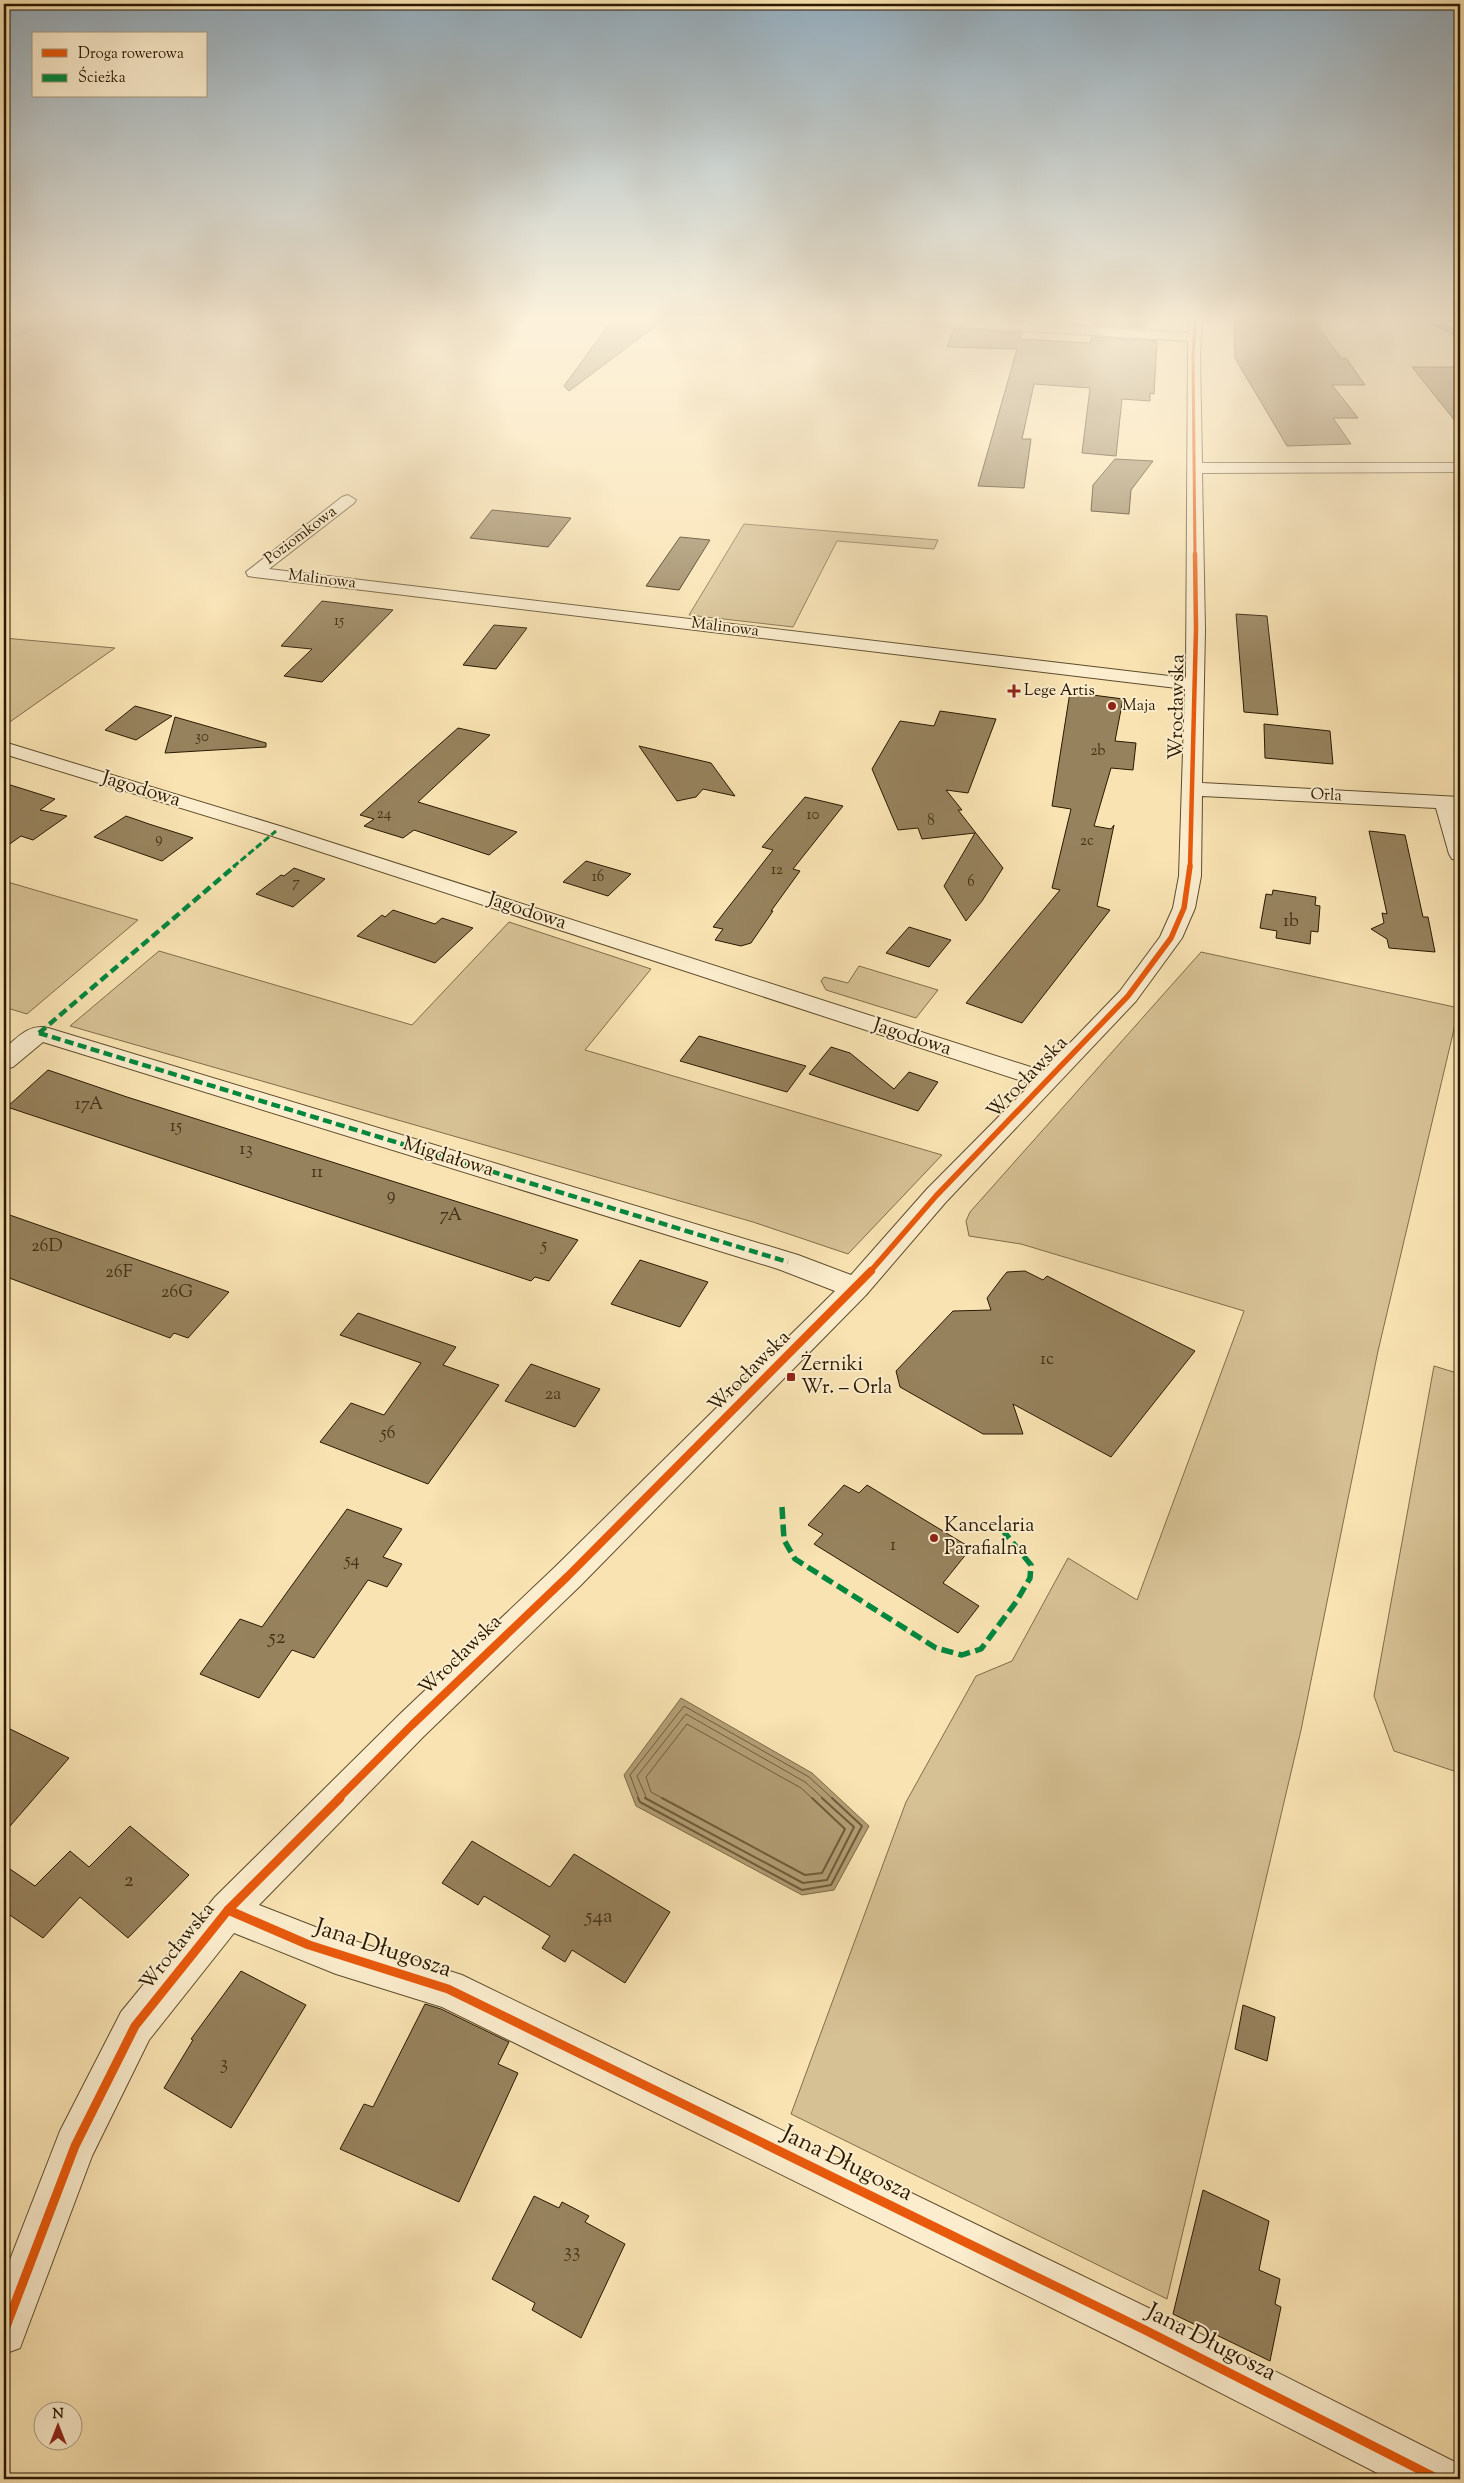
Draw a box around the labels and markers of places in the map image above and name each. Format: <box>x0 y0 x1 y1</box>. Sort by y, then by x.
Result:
place label: Lege Artis <box>1024 680 1095 703</box>
marker: Lege Artis <box>1008 685 1020 697</box>
place label: Maja <box>1122 695 1156 718</box>
marker: Maja <box>1106 700 1118 712</box>
place label: Żerniki Wr. – Orla <box>801 1351 892 1403</box>
marker: Żerniki Wr. – Orla <box>785 1371 797 1383</box>
place label: Kancelaria Parafialna <box>944 1512 1035 1564</box>
marker: Kancelaria Parafialna <box>928 1532 940 1544</box>

